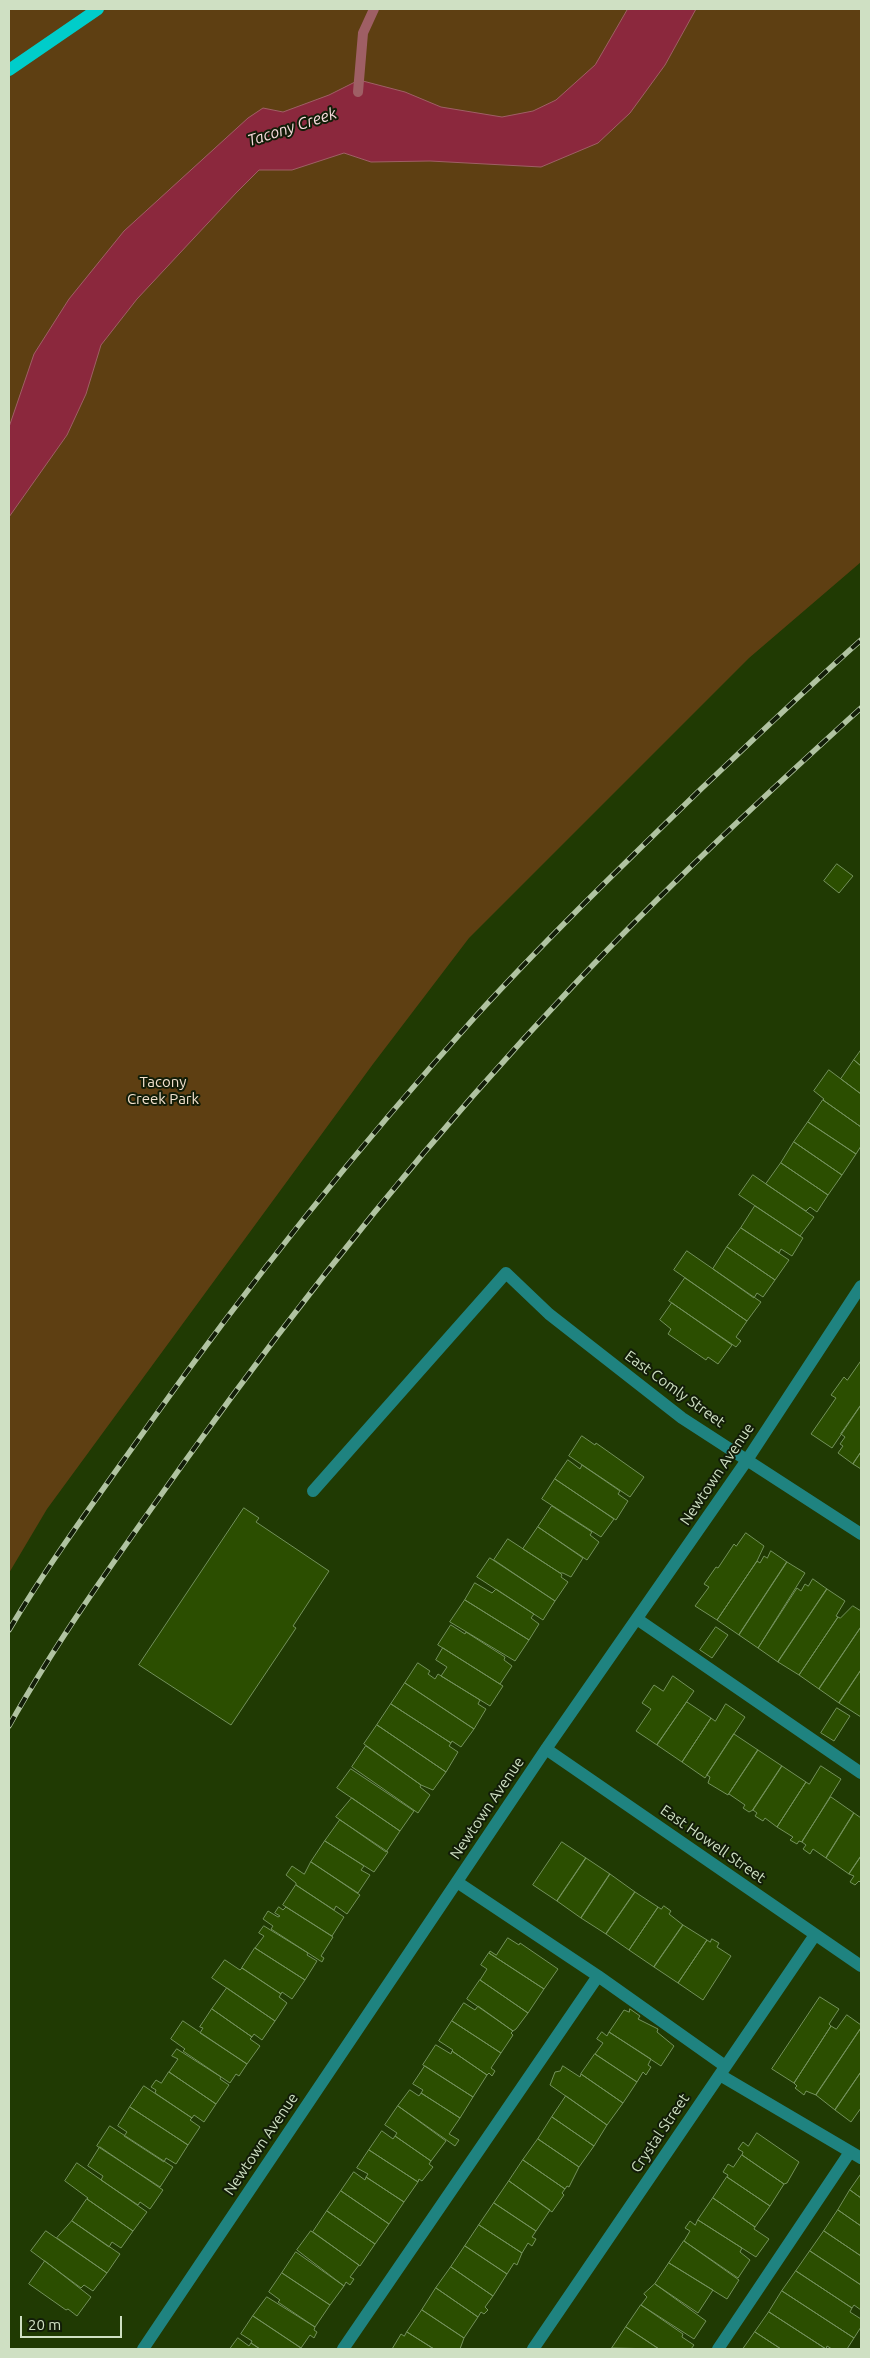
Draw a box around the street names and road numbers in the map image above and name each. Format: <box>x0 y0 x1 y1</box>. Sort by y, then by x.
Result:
street label: East Comly Street <box>621 1347 729 1431</box>
street label: Newtown Avenue <box>676 1419 758 1529</box>
street label: Newtown Avenue <box>446 1753 528 1863</box>
street label: East Howell Street <box>657 1801 769 1887</box>
street label: Newtown Avenue <box>220 2089 302 2199</box>
street label: Crystal Street <box>627 2090 693 2176</box>

